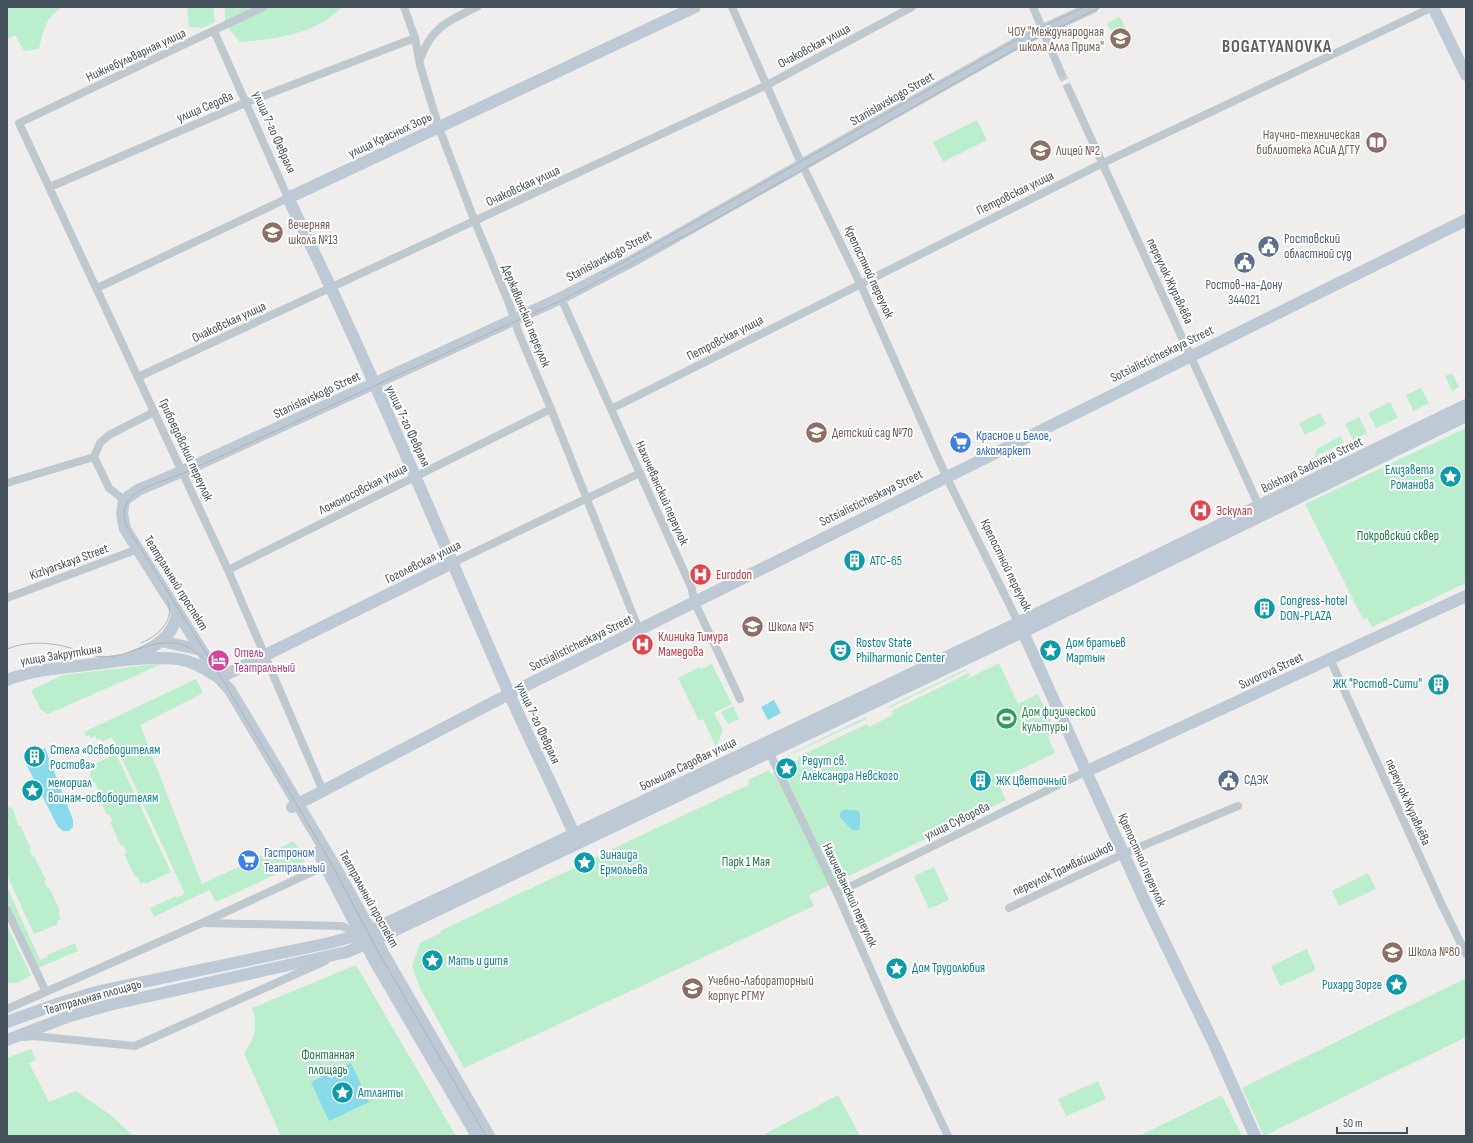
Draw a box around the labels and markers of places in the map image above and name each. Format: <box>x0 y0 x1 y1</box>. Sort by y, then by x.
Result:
place label: ЧОУ "Международная школа Алла Прима" <box>1008 24 1104 55</box>
school or university icon: ЧОУ "Международная школа Алла Прима" <box>1107 26 1133 52</box>
place label: Научно-техническая библиотека АСиА ДГТУ <box>1256 127 1360 158</box>
library icon: Научно-техническая библиотека АСиА ДГТУ <box>1363 129 1389 155</box>
school or university icon: Лицей №2 <box>1028 138 1054 164</box>
place label: Лицей №2 <box>1055 143 1100 159</box>
place label: вечерняя школа №13 <box>288 217 338 248</box>
school or university icon: вечерняя школа №13 <box>260 219 286 245</box>
place label: Ростовский областной суд <box>1284 231 1352 262</box>
public building icon: Ростовский областной суд <box>1255 233 1281 259</box>
public building icon: Ростов-на-Дону 344021 <box>1231 250 1257 276</box>
place label: Ростов-на-Дону 344021 <box>1205 277 1283 308</box>
school or university icon: Детский сад №70 <box>803 420 829 446</box>
place label: Детский сад №70 <box>832 425 913 441</box>
place label: Красное и Белое, алкомаркет <box>976 428 1052 459</box>
supermarket icon: Красное и Белое, алкомаркет <box>948 430 974 456</box>
place label: Елизавета Романова <box>1385 462 1434 493</box>
place icon: Елизавета Романова <box>1437 464 1463 490</box>
hospital icon: Эскулап <box>1188 498 1214 524</box>
place label: Эскулап <box>1216 503 1252 519</box>
building icon: АТС-65 <box>842 548 868 574</box>
place label: АТС-65 <box>869 553 902 569</box>
hospital icon: Eurodon <box>688 562 714 588</box>
place label: Eurodon <box>716 567 752 583</box>
place label: Congress-hotel DON-PLAZA <box>1280 593 1348 624</box>
building icon: Congress-hotel DON-PLAZA <box>1252 595 1278 621</box>
school or university icon: Школа №5 <box>739 614 765 640</box>
place label: Школа №5 <box>768 619 814 635</box>
place label: Клиника Тимура Мамедова <box>658 629 728 660</box>
hospital icon: Клиника Тимура Мамедова <box>629 631 655 657</box>
place label: Rostov State Philharmonic Center <box>856 635 945 666</box>
place label: Дом братьев Мартын <box>1066 635 1126 666</box>
theatre icon: Rostov State Philharmonic Center <box>827 637 853 663</box>
place icon: Дом братьев Мартын <box>1038 637 1064 663</box>
place label: Отель Театральный <box>234 645 295 676</box>
hotel icon: Отель Театральный <box>205 647 231 673</box>
building icon: ЖК "Ростов-Сити" <box>1425 671 1451 697</box>
place label: ЖК "Ростов-Сити" <box>1333 676 1422 692</box>
place label: Дом физической культуры <box>1022 704 1096 735</box>
sports icon: Дом физической культуры <box>994 706 1020 732</box>
place label: Стела «Освободителям Ростова» <box>50 742 160 773</box>
building icon: Стела «Освободителям Ростова» <box>22 744 48 770</box>
place label: Редут св. Александра Невского <box>801 753 898 784</box>
place icon: Редут св. Александра Невского <box>773 755 799 781</box>
public building icon: СДЭК <box>1215 767 1241 793</box>
building icon: ЖК Цветочный <box>968 768 994 794</box>
place label: СДЭК <box>1244 772 1269 788</box>
place label: ЖК Цветочный <box>996 773 1067 789</box>
place label: мемориал воинам-освободителям <box>48 775 158 806</box>
place icon: мемориал воинам-освободителям <box>20 777 46 803</box>
place label: Гастроном Театральный <box>264 845 325 876</box>
supermarket icon: Гастроном Театральный <box>236 847 262 873</box>
place label: Зинаида Ермольева <box>600 847 648 878</box>
place icon: Зинаида Ермольева <box>572 849 598 875</box>
school or university icon: Школа №80 <box>1379 939 1405 965</box>
place label: Школа №80 <box>1408 944 1460 960</box>
place icon: Мать и дитя <box>420 948 446 974</box>
place label: Мать и дитя <box>448 953 508 969</box>
place icon: Дом Трудолюбия <box>883 955 909 981</box>
place label: Дом Трудолюбия <box>912 960 985 976</box>
place icon: Рихард Зорге <box>1384 972 1410 998</box>
place label: Учебно-Лабораторный корпус РГМУ <box>708 973 814 1004</box>
school or university icon: Учебно-Лабораторный корпус РГМУ <box>679 975 705 1001</box>
place label: Рихард Зорге <box>1322 977 1382 993</box>
place icon: Атланты <box>329 1080 355 1106</box>
place label: Атланты <box>357 1085 403 1101</box>

